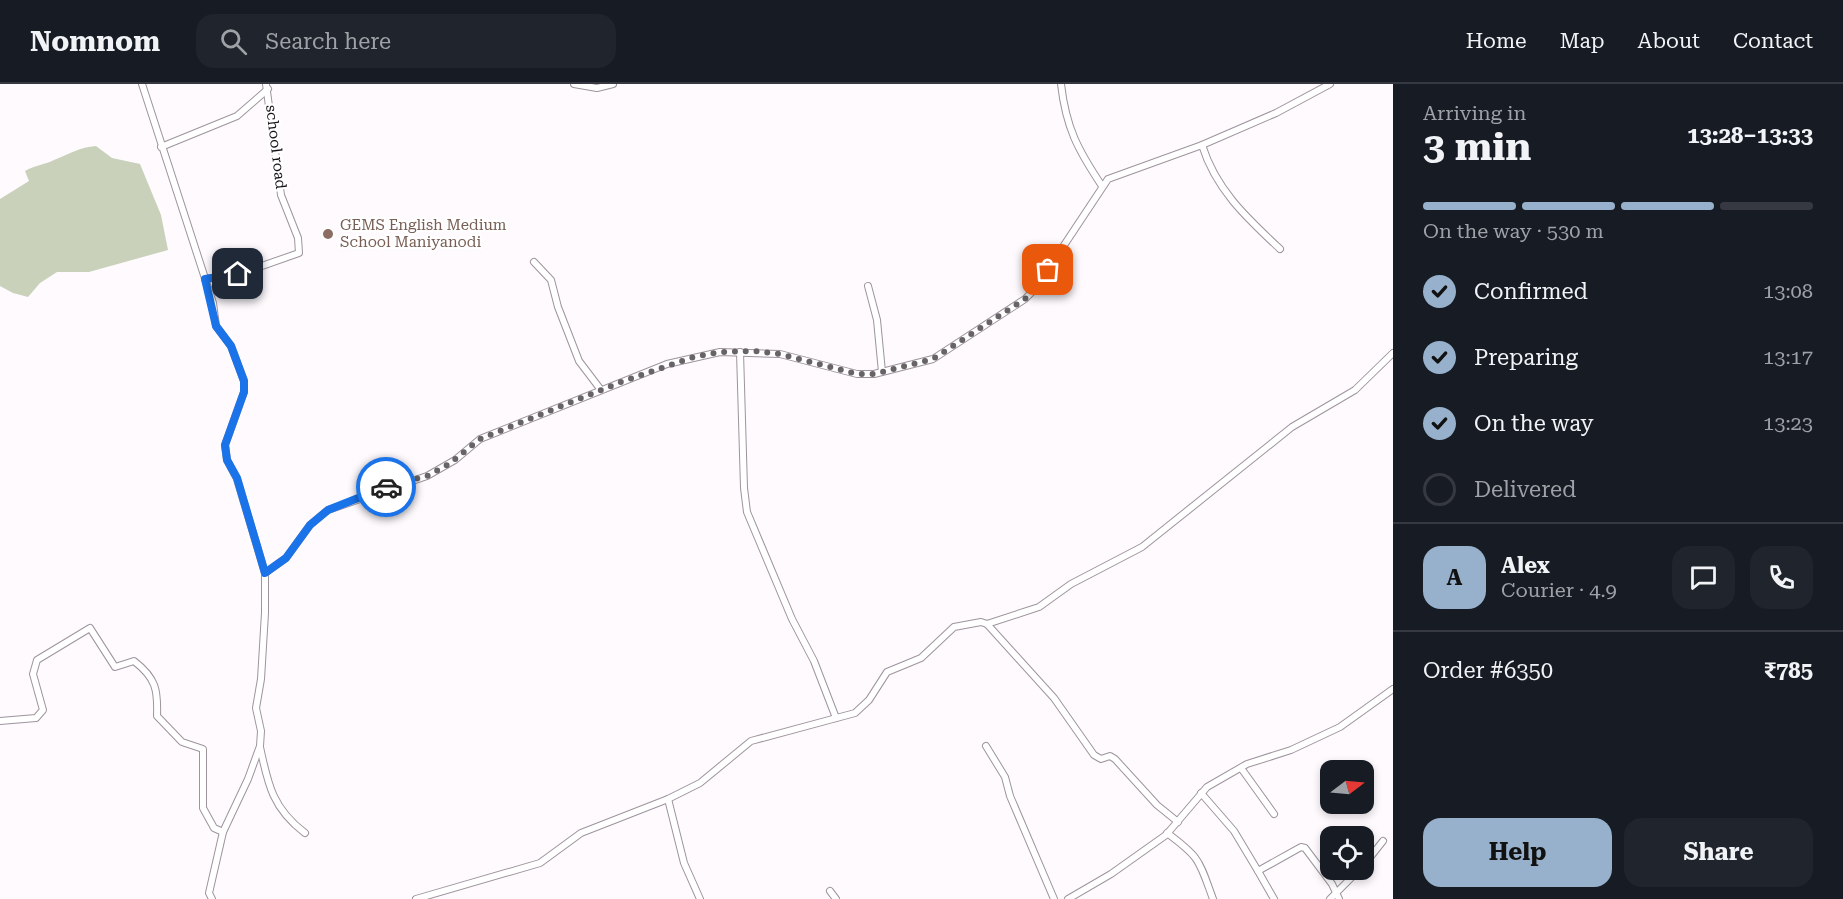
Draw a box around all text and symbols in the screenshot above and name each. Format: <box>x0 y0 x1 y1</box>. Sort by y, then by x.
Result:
search box <box>196 14 616 68</box>
text: Nomnom <box>30 25 160 58</box>
icon: search <box>217 25 250 58</box>
text: Search here <box>265 29 391 54</box>
text: Home <box>1466 29 1527 53</box>
text: Map <box>1560 29 1605 53</box>
text: About <box>1638 29 1700 53</box>
text: Contact <box>1733 29 1813 53</box>
text: Arriving in <box>1423 101 1526 125</box>
street label: school road <box>262 104 290 190</box>
text: 13:28–13:33 <box>1687 123 1813 148</box>
text: 3 min <box>1423 124 1531 170</box>
place label: GEMS English Medium School Maniyanodi <box>340 216 507 251</box>
text: On the way · 530 m <box>1423 219 1604 243</box>
marker: GEMS English Medium School Maniyanodi <box>321 227 335 241</box>
pin <box>1022 244 1073 295</box>
pin <box>212 248 263 299</box>
icon: bag <box>1031 253 1064 286</box>
icon: home <box>221 257 254 290</box>
icon: check <box>1423 275 1456 308</box>
text: Confirmed <box>1474 279 1588 304</box>
text: 13:08 <box>1763 279 1813 303</box>
icon: check <box>1423 341 1456 374</box>
text: Preparing <box>1474 345 1578 370</box>
text: 13:17 <box>1763 345 1813 369</box>
icon: check <box>1423 407 1456 440</box>
text: On the way <box>1474 411 1594 436</box>
text: 13:23 <box>1763 411 1813 435</box>
courier <box>356 457 416 517</box>
icon: car <box>370 471 403 504</box>
text: Delivered <box>1474 477 1576 502</box>
button: chat <box>1672 546 1735 609</box>
button: phone <box>1750 546 1813 609</box>
text: Alex <box>1501 553 1550 578</box>
text: A <box>1447 565 1462 590</box>
text: Courier · 4.9 <box>1501 578 1617 602</box>
text: Order #6350 <box>1423 658 1553 683</box>
text: ₹785 <box>1764 658 1813 683</box>
north arrow <box>1320 760 1374 814</box>
map controls <box>1320 760 1374 880</box>
button: Help <box>1423 818 1612 887</box>
button: Share <box>1624 818 1813 887</box>
button: locate <box>1320 826 1374 880</box>

